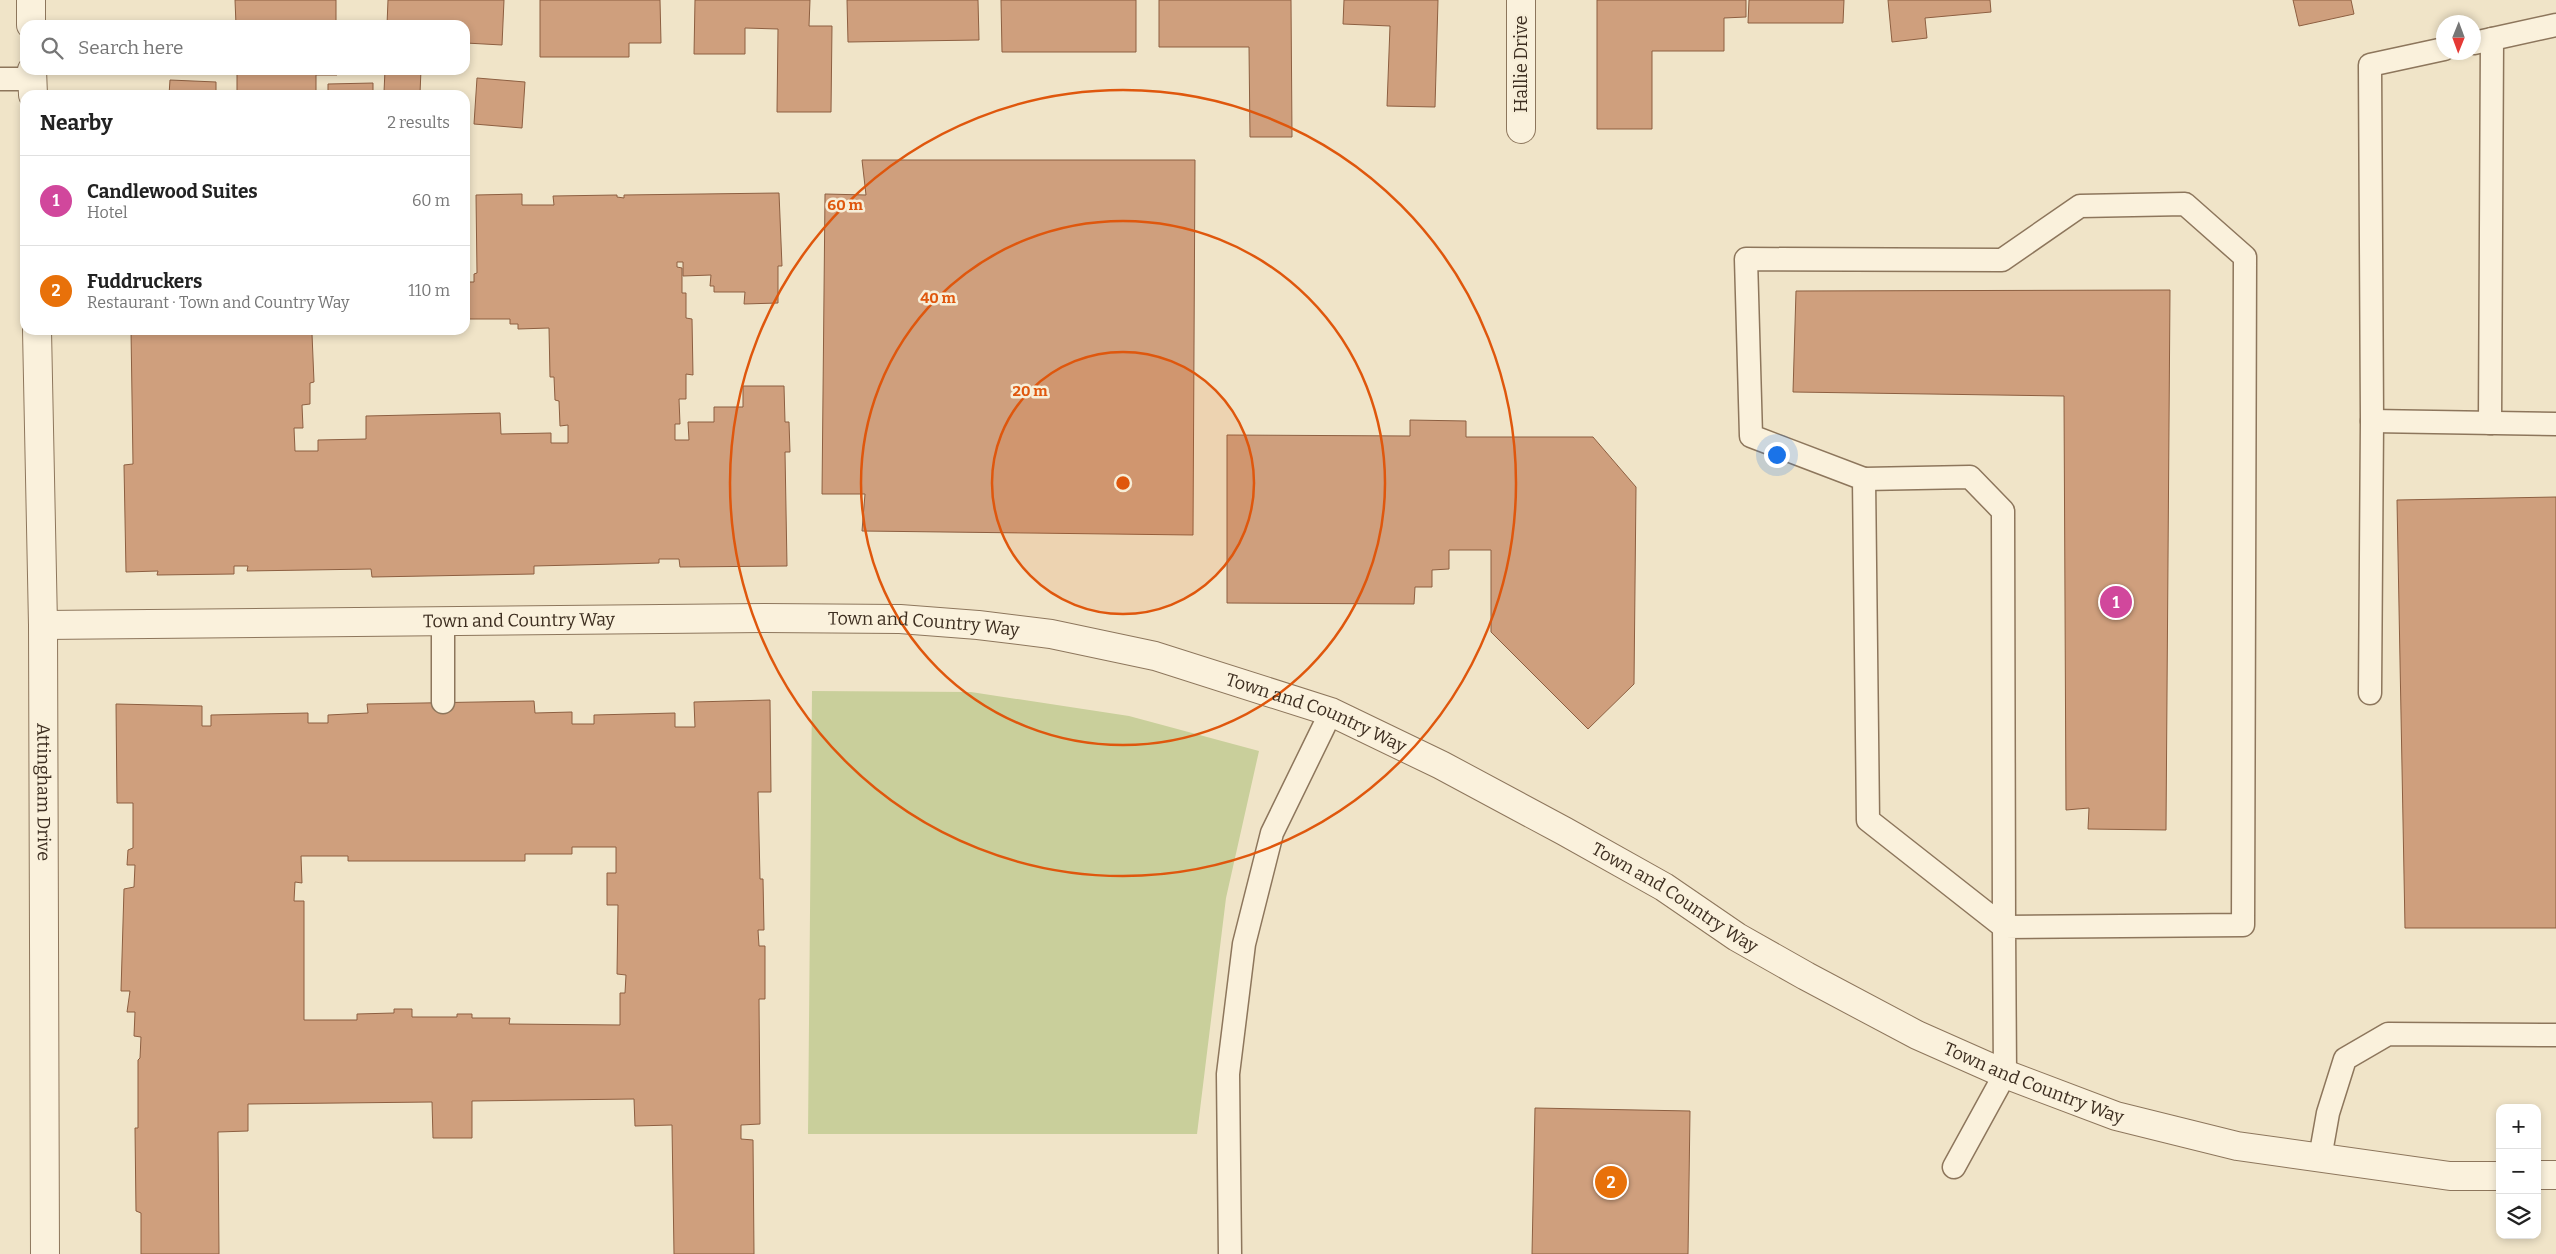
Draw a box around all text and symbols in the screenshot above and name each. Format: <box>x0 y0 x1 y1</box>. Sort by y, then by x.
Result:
street label: Hallie Drive <box>1510 15 1532 113</box>
north arrow <box>2436 15 2481 60</box>
search box <box>20 20 470 75</box>
icon: search <box>38 34 66 62</box>
text: Search here <box>78 36 183 59</box>
text: Nearby <box>40 110 113 136</box>
text: 2 results <box>387 113 450 132</box>
text: Candlewood Suites <box>87 180 258 203</box>
text: 1 <box>53 191 59 210</box>
text: 60 m <box>412 191 450 210</box>
text: 60 m <box>827 196 863 214</box>
text: Hotel <box>87 203 128 222</box>
text: Fuddruckers <box>87 270 202 293</box>
text: 2 <box>51 281 61 300</box>
text: 110 m <box>408 281 450 300</box>
text: 40 m <box>920 289 957 307</box>
text: Restaurant · Town and Country Way <box>87 293 350 312</box>
text: 20 m <box>1013 382 1048 400</box>
your location <box>1764 442 1790 468</box>
centre of rings <box>1114 474 1132 492</box>
pin: 1 <box>2100 583 2132 621</box>
street label: Town and Country Way <box>828 607 1021 641</box>
street label: Town and Country Way <box>423 608 616 632</box>
street label: Town and Country Way <box>1223 668 1410 758</box>
street label: Attingham Drive <box>32 723 55 861</box>
street label: Town and Country Way <box>1588 838 1762 958</box>
street label: Town and Country Way <box>1940 1037 2126 1129</box>
map controls <box>2496 1104 2541 1239</box>
button: + <box>2496 1104 2541 1149</box>
button: − <box>2496 1149 2541 1194</box>
pin: 2 <box>1595 1163 1627 1201</box>
button: layers <box>2496 1194 2541 1239</box>

